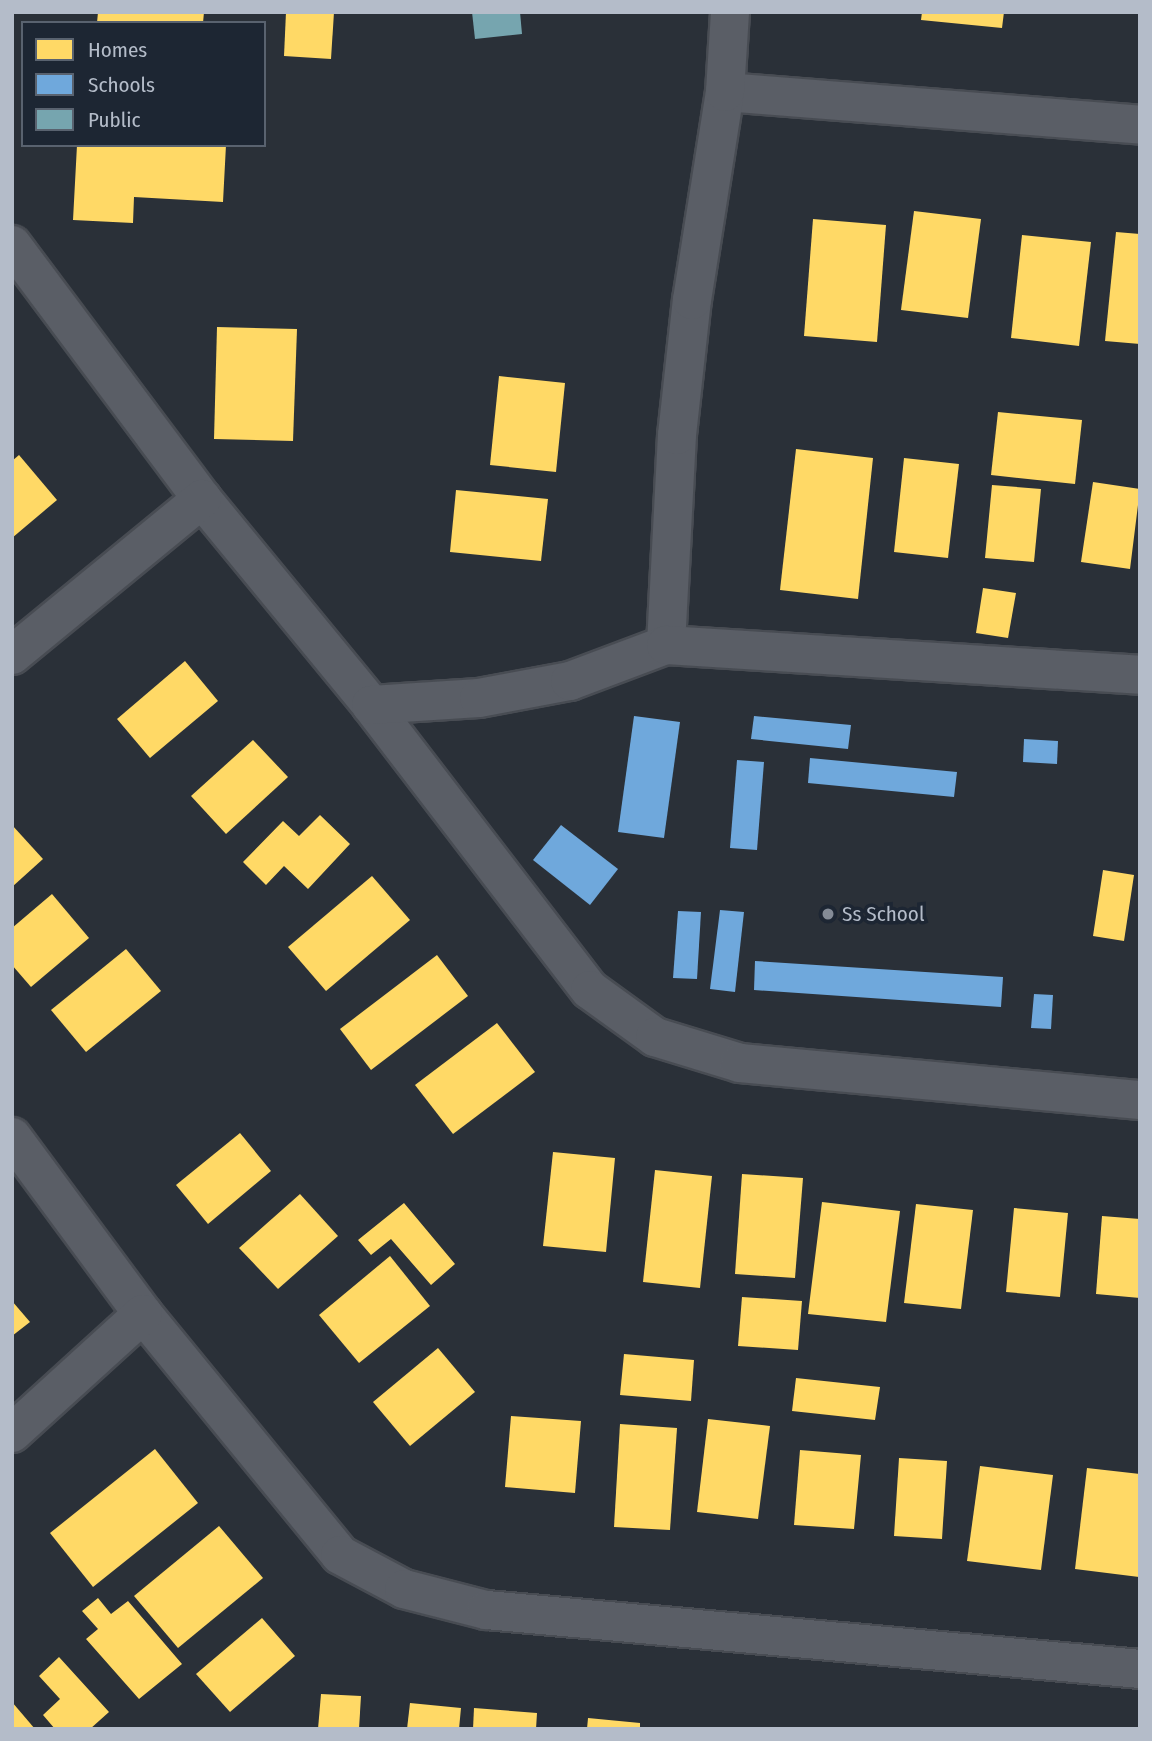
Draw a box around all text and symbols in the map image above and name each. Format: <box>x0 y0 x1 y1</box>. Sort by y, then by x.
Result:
legend <box>21 21 266 147</box>
text: Homes <box>88 37 147 63</box>
text: Schools <box>88 72 155 98</box>
text: Public <box>88 107 140 133</box>
place label: Ss School <box>842 901 924 927</box>
marker: Ss School <box>820 906 836 922</box>

